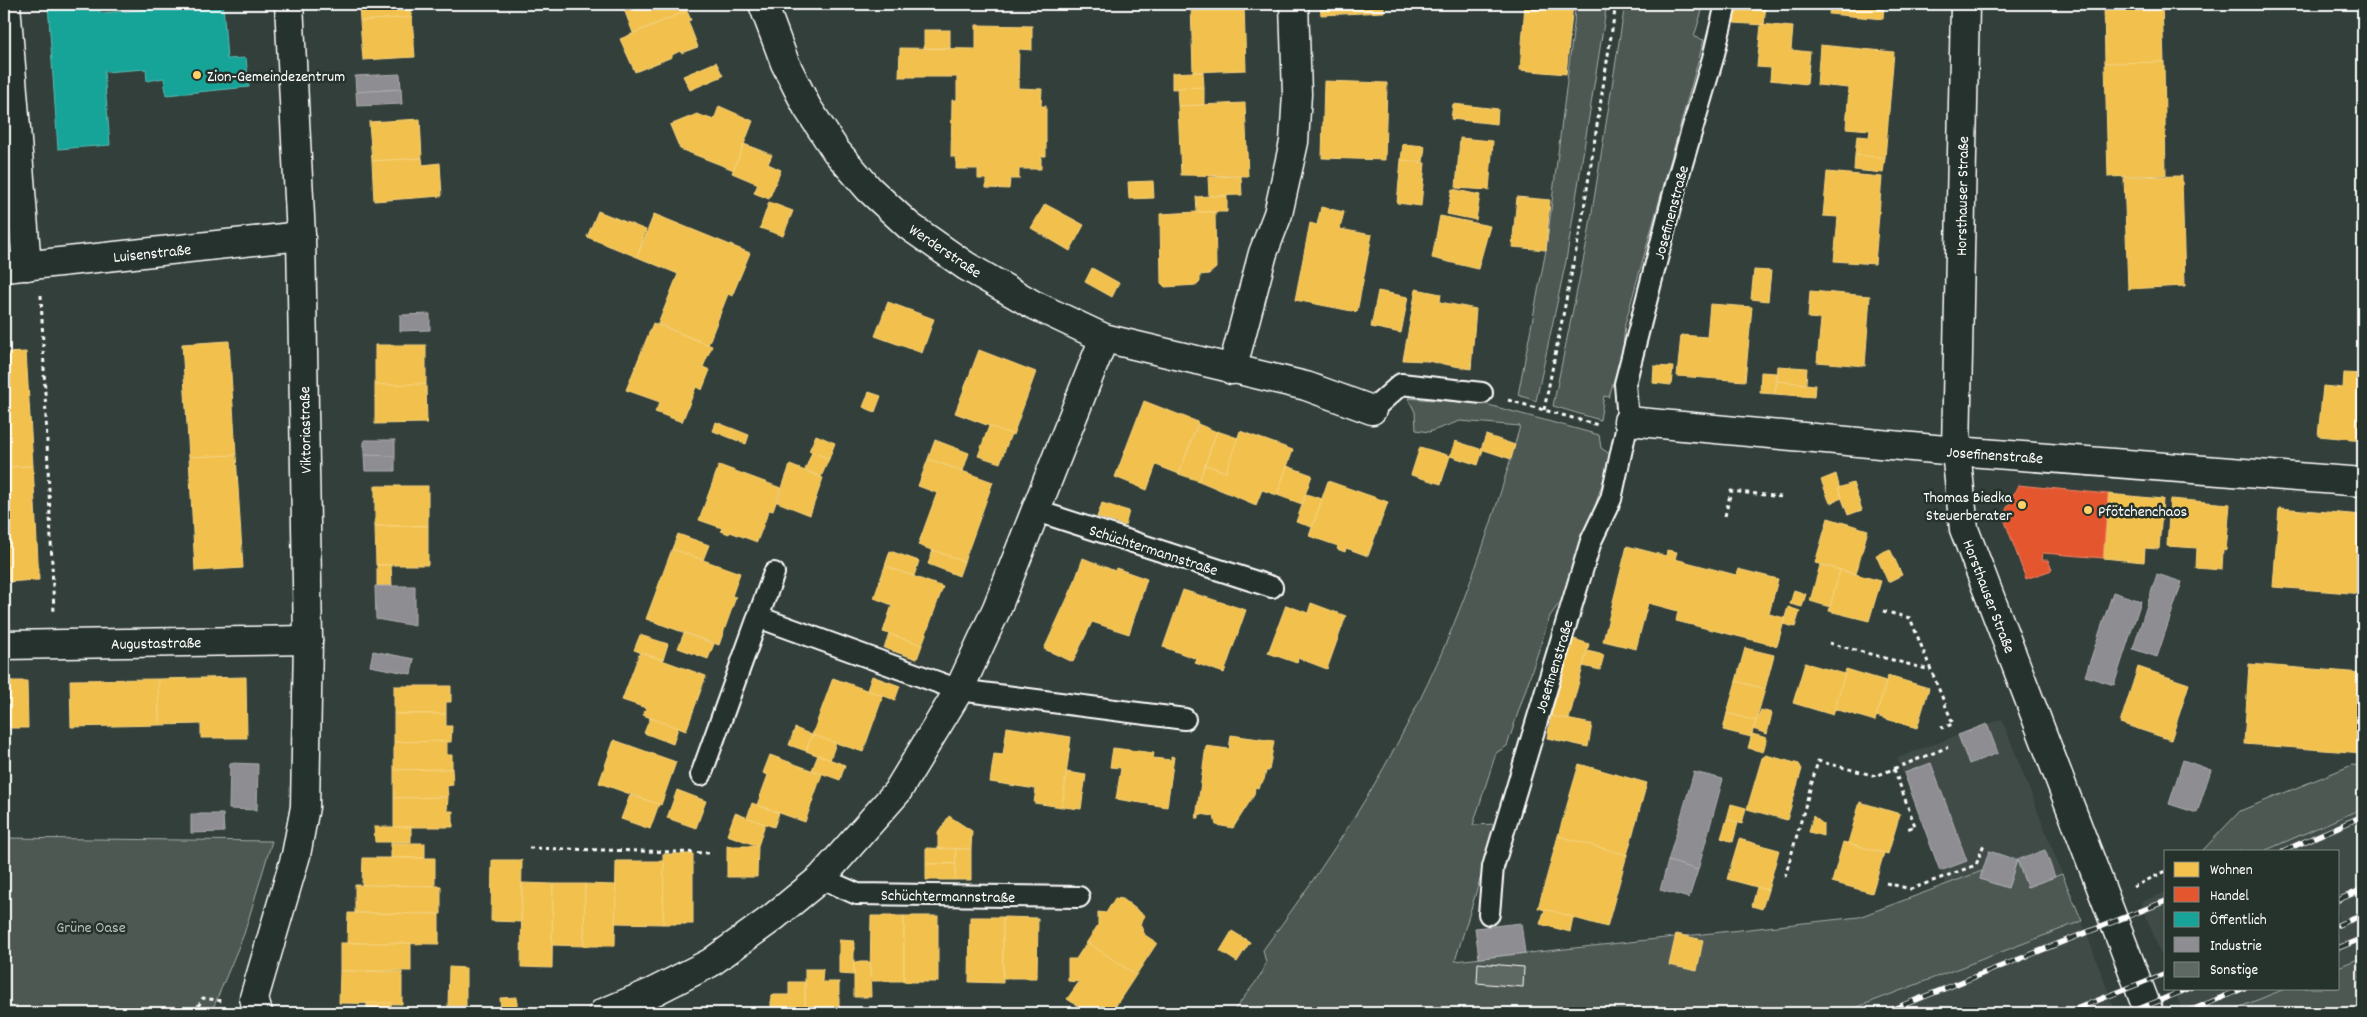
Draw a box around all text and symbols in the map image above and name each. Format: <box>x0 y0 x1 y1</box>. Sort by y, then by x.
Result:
place label: Zion-Gemeindezentrum <box>207 66 345 89</box>
marker: Zion-Gemeindezentrum <box>191 69 203 81</box>
street label: Horsthauser Straße <box>1951 136 1976 256</box>
street label: Josefinenstraße <box>1649 163 1696 262</box>
street label: Werderstraße <box>904 219 986 285</box>
street label: Luisenstraße <box>112 239 192 270</box>
street label: Viktoriastraße <box>294 386 319 474</box>
street label: Josefinenstraße <box>1946 442 2044 471</box>
place label: Thomas Biedka Steuerberater <box>1923 487 2012 528</box>
marker: Thomas Biedka Steuerberater <box>2016 499 2028 511</box>
place label: Pfötchenchaos <box>2098 501 2187 524</box>
marker: Pfötchenchaos <box>2082 504 2094 516</box>
street label: Schüchtermannstraße <box>1086 520 1221 583</box>
street label: Horsthauser Straße <box>1955 537 2020 657</box>
street label: Josefinenstraße <box>1530 617 1581 716</box>
street label: Augustastraße <box>111 632 201 657</box>
legend <box>2164 850 2340 990</box>
text: Wohnen <box>2210 860 2253 882</box>
street label: Schüchtermannstraße <box>881 885 1015 910</box>
text: Handel <box>2210 886 2249 908</box>
text: Öffentlich <box>2210 910 2267 932</box>
park label: Grüne Oase <box>56 917 126 940</box>
text: Industrie <box>2210 936 2262 958</box>
text: Sonstige <box>2210 960 2258 982</box>

